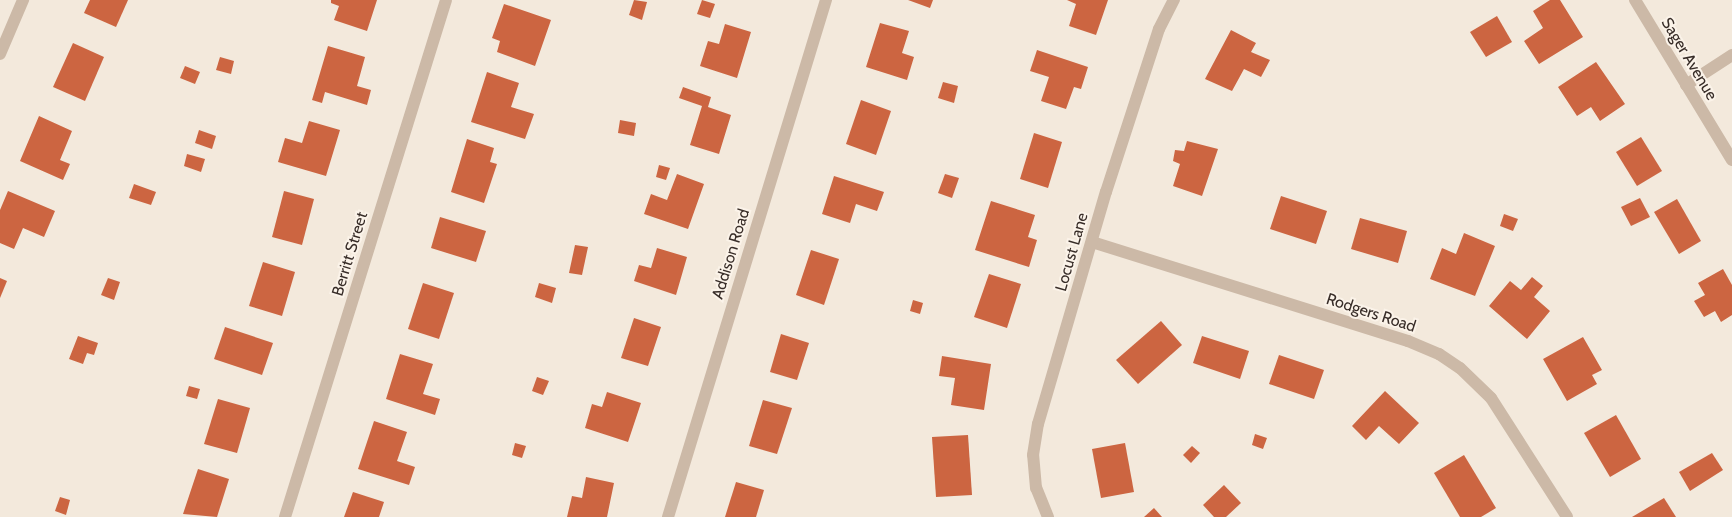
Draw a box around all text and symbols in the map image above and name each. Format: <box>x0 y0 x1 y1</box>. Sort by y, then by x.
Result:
street label: Sager Avenue <box>1657 14 1721 104</box>
street label: Addison Road <box>708 206 754 302</box>
street label: Berritt Street <box>328 210 372 298</box>
street label: Locust Lane <box>1052 211 1092 293</box>
street label: Rodgers Road <box>1324 289 1418 337</box>

